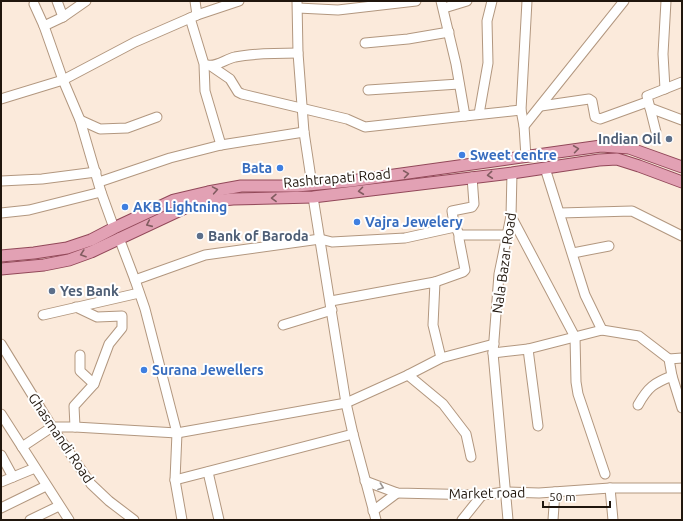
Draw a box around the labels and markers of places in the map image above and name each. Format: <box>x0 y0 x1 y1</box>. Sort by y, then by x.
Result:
place label: Indian Oil <box>598 131 661 147</box>
marker: Indian Oil <box>664 134 674 144</box>
place label: Sweet centre <box>470 147 557 163</box>
marker: Sweet centre <box>457 150 467 160</box>
place label: Bata <box>242 160 272 176</box>
marker: Bata <box>275 163 285 173</box>
place label: AKB Lightning <box>133 199 227 215</box>
marker: AKB Lightning <box>120 202 130 212</box>
place label: Vajra Jewelery <box>365 214 463 230</box>
marker: Vajra Jewelery <box>352 217 362 227</box>
place label: Bank of Baroda <box>208 228 309 244</box>
marker: Bank of Baroda <box>195 231 205 241</box>
place label: Yes Bank <box>60 283 119 299</box>
marker: Yes Bank <box>47 286 57 296</box>
place label: Surana Jewellers <box>152 362 264 378</box>
marker: Surana Jewellers <box>139 365 149 375</box>

